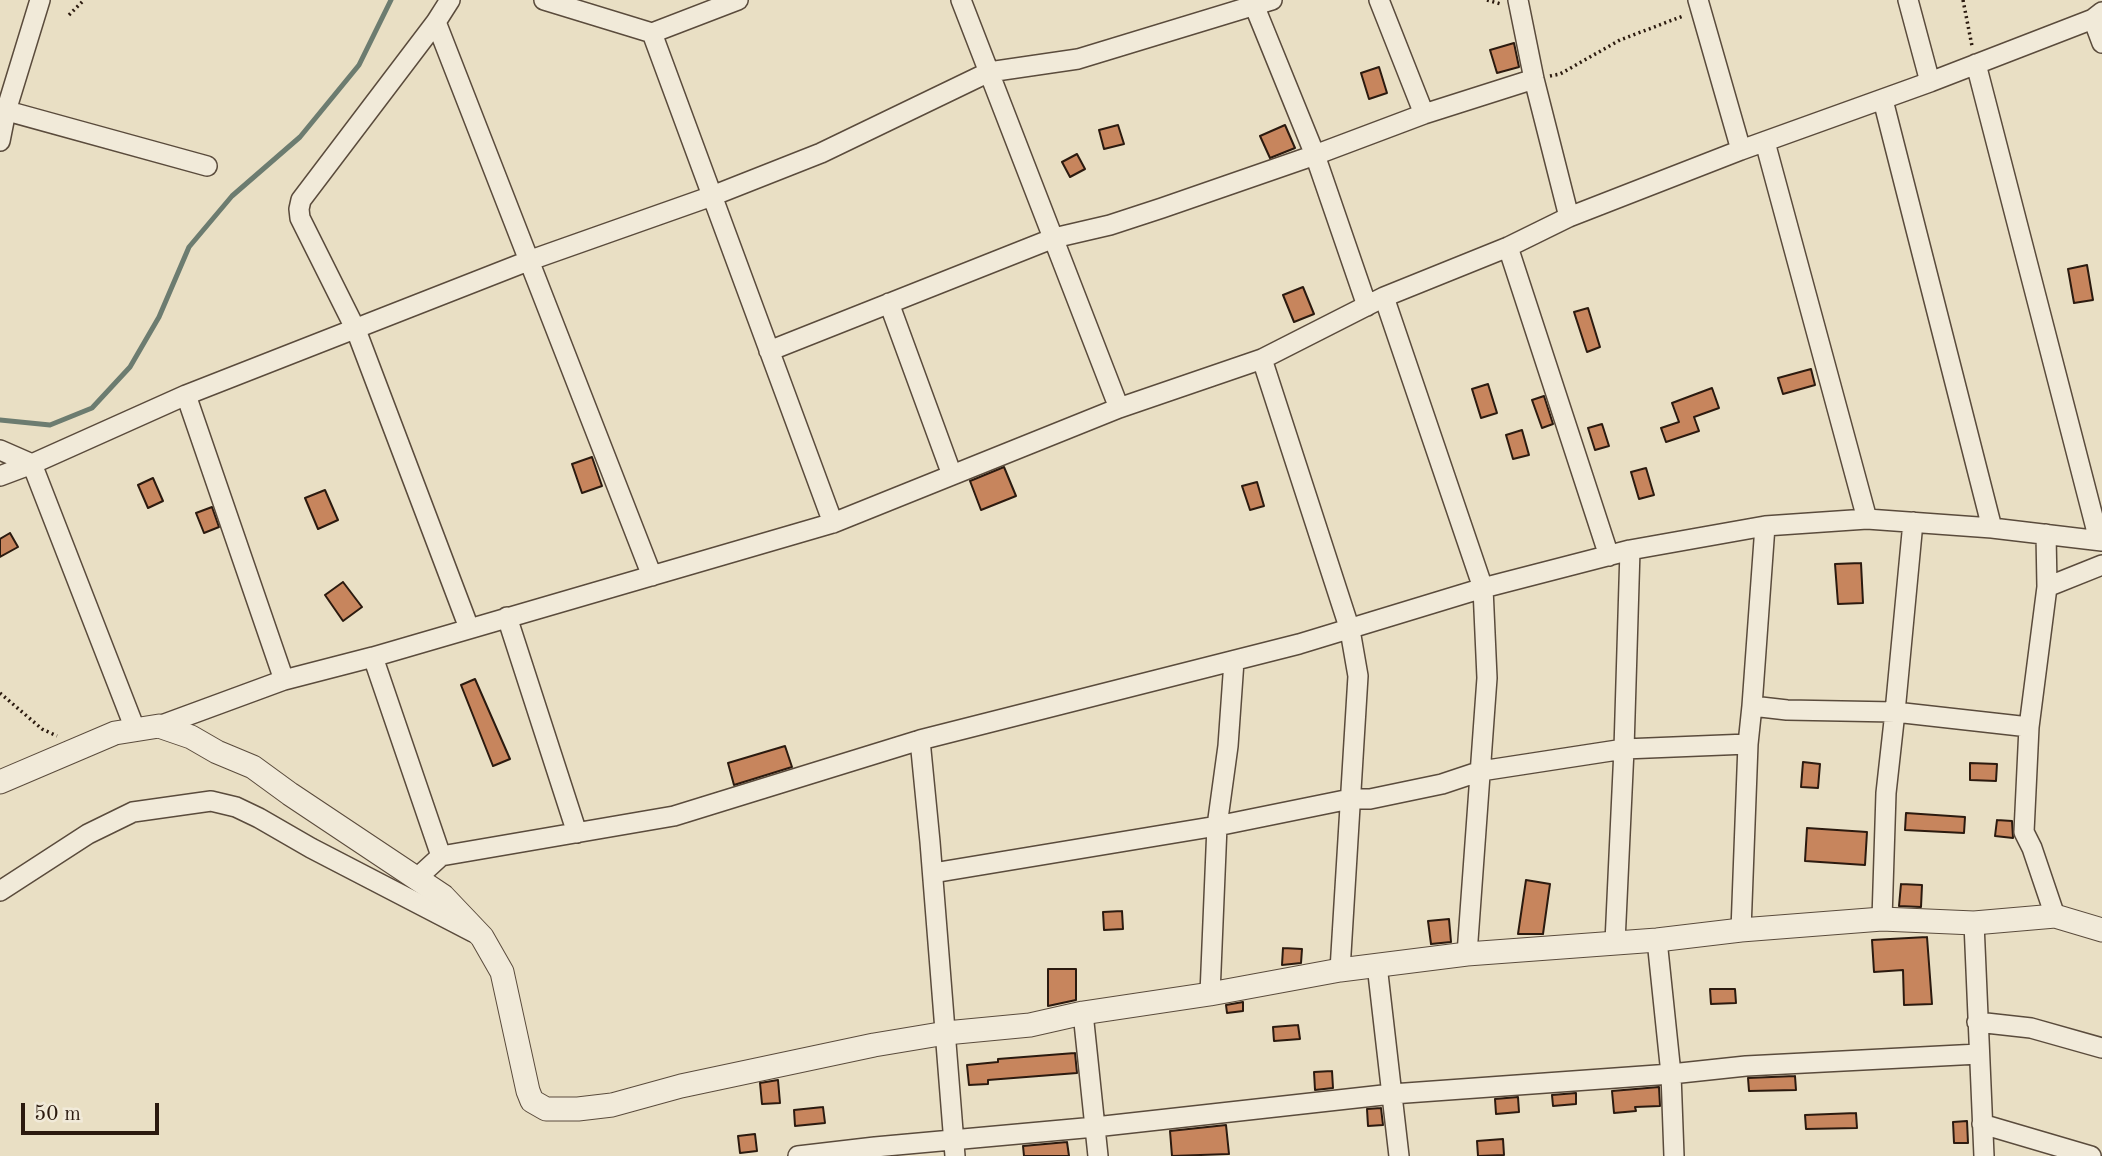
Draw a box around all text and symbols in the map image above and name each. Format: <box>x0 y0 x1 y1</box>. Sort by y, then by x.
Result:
scale bar <box>24 1090 163 1134</box>
text: 50 m <box>34 1104 81 1125</box>

